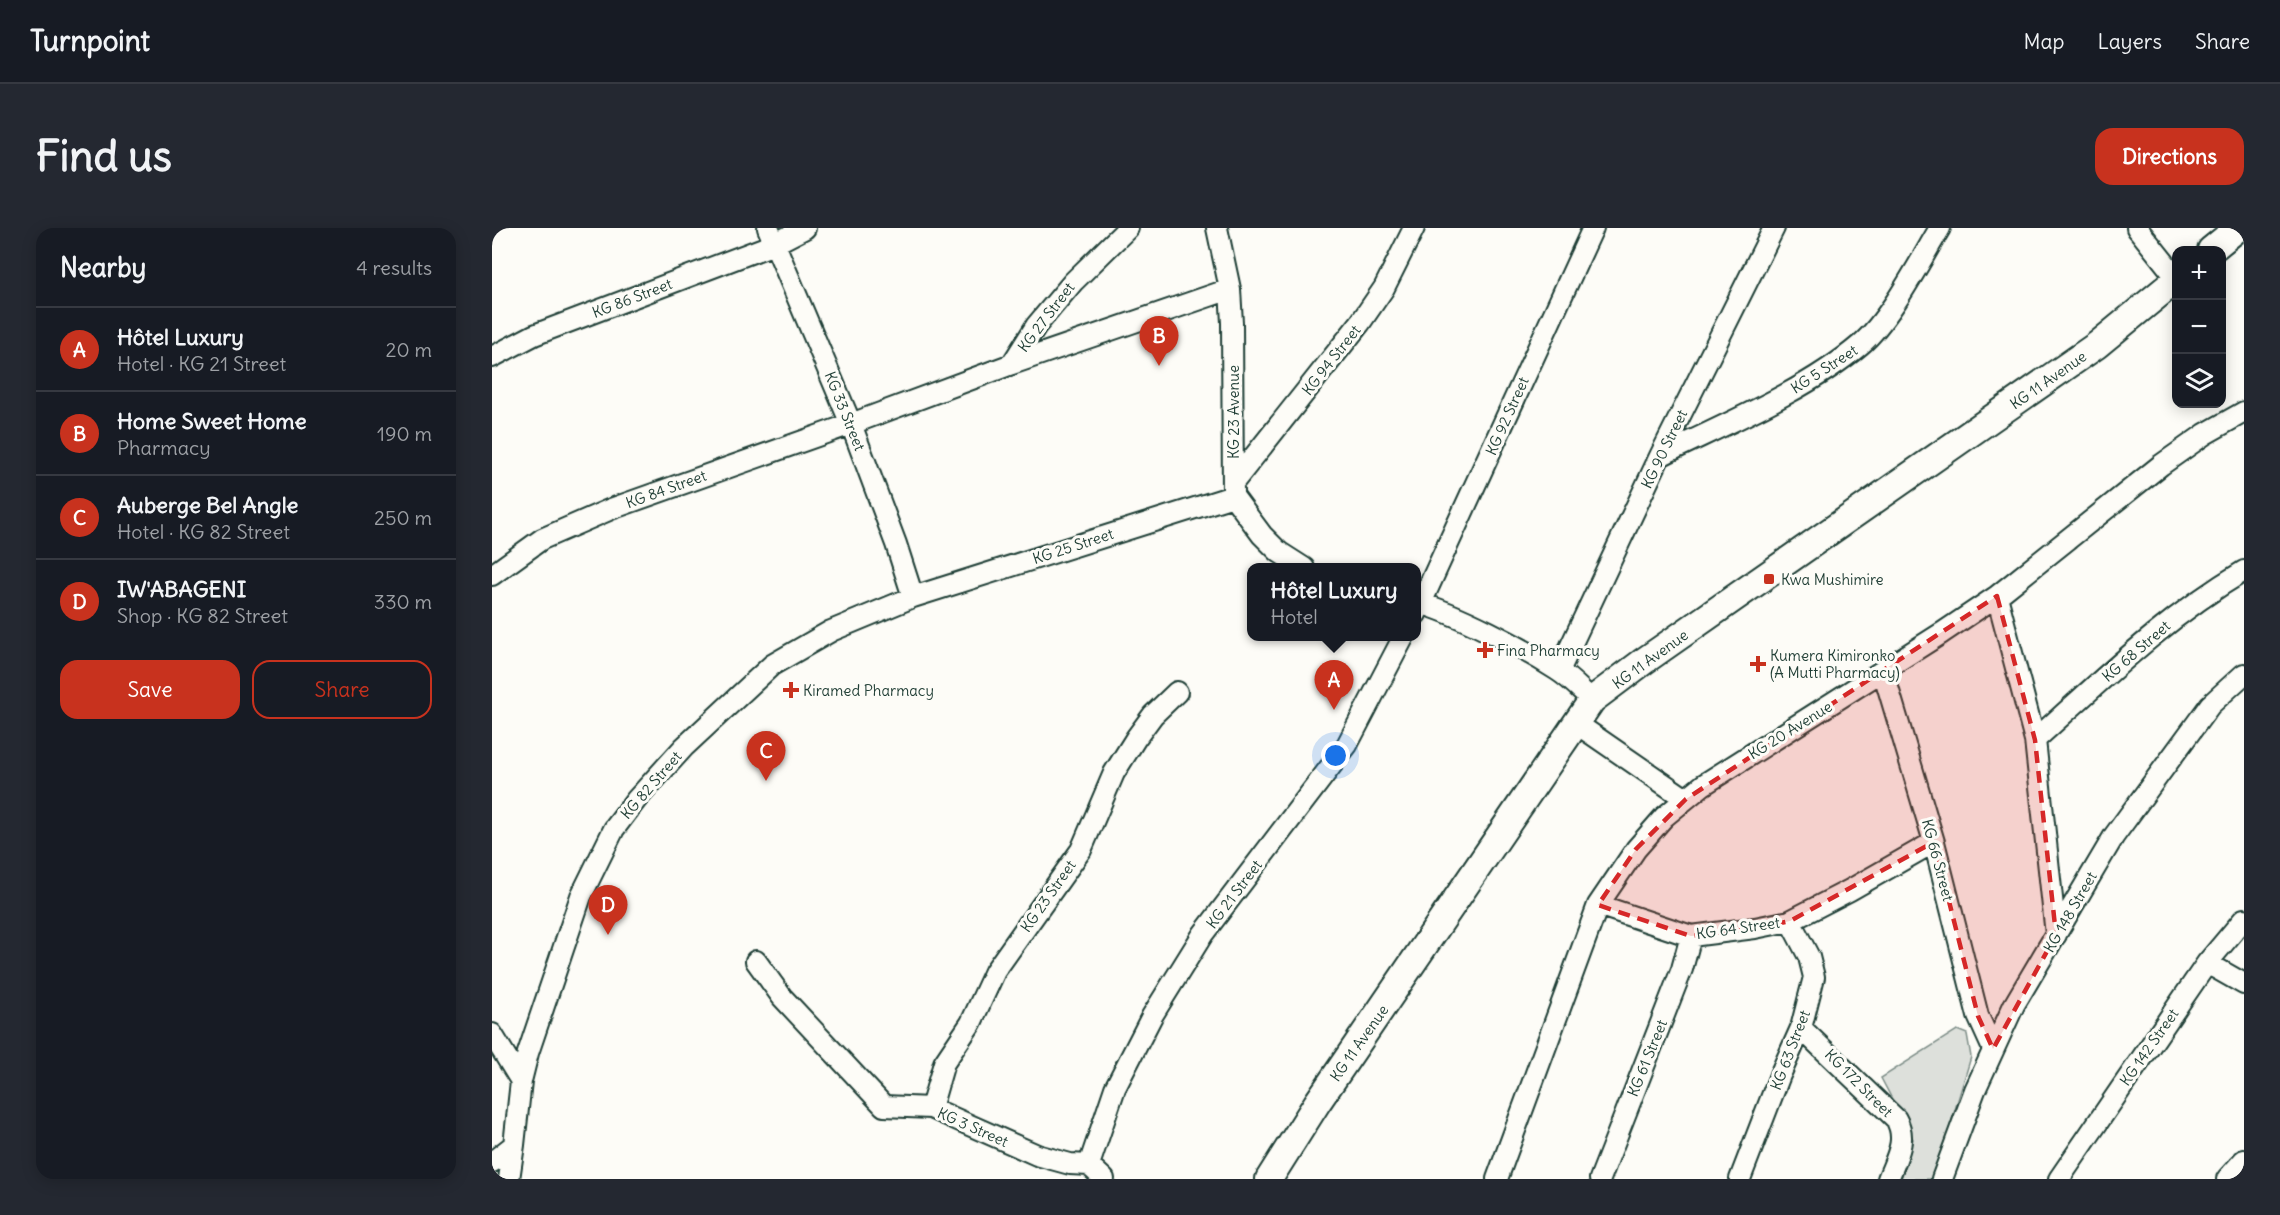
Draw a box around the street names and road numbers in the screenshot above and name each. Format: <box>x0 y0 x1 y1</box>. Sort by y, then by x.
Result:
street label: KG 86 Street <box>589 274 675 322</box>
street label: KG 27 Street <box>1014 278 1078 356</box>
street label: KG 94 Street <box>1298 321 1364 399</box>
street label: KG 5 Street <box>1787 340 1861 398</box>
street label: KG 11 Avenue <box>2006 347 2090 413</box>
street label: KG 23 Avenue <box>1224 365 1243 459</box>
street label: KG 33 Street <box>820 369 870 453</box>
street label: KG 92 Street <box>1481 374 1533 458</box>
street label: KG 90 Street <box>1637 406 1691 492</box>
street label: KG 84 Street <box>623 466 709 512</box>
street label: KG 25 Street <box>1030 524 1116 568</box>
street label: KG 68 Street <box>2098 616 2174 686</box>
street label: KG 11 Avenue <box>1608 625 1692 693</box>
street label: KG 20 Avenue <box>1745 697 1835 763</box>
street label: KG 82 Street <box>616 747 686 823</box>
street label: KG 66 Street <box>1918 817 1958 903</box>
street label: KG 23 Street <box>1016 856 1080 936</box>
street label: KG 21 Street <box>1202 856 1266 932</box>
street label: KG 148 Street <box>2039 868 2101 956</box>
street label: KG 64 Street <box>1695 913 1781 943</box>
street label: KG 11 Avenue <box>1326 1001 1392 1085</box>
street label: KG 142 Street <box>2115 1005 2183 1089</box>
street label: KG 63 Street <box>1766 1007 1814 1093</box>
street label: KG 61 Street <box>1623 1017 1671 1099</box>
street label: KG 172 Street <box>1821 1045 1897 1121</box>
street label: KG 3 Street <box>935 1103 1011 1151</box>

